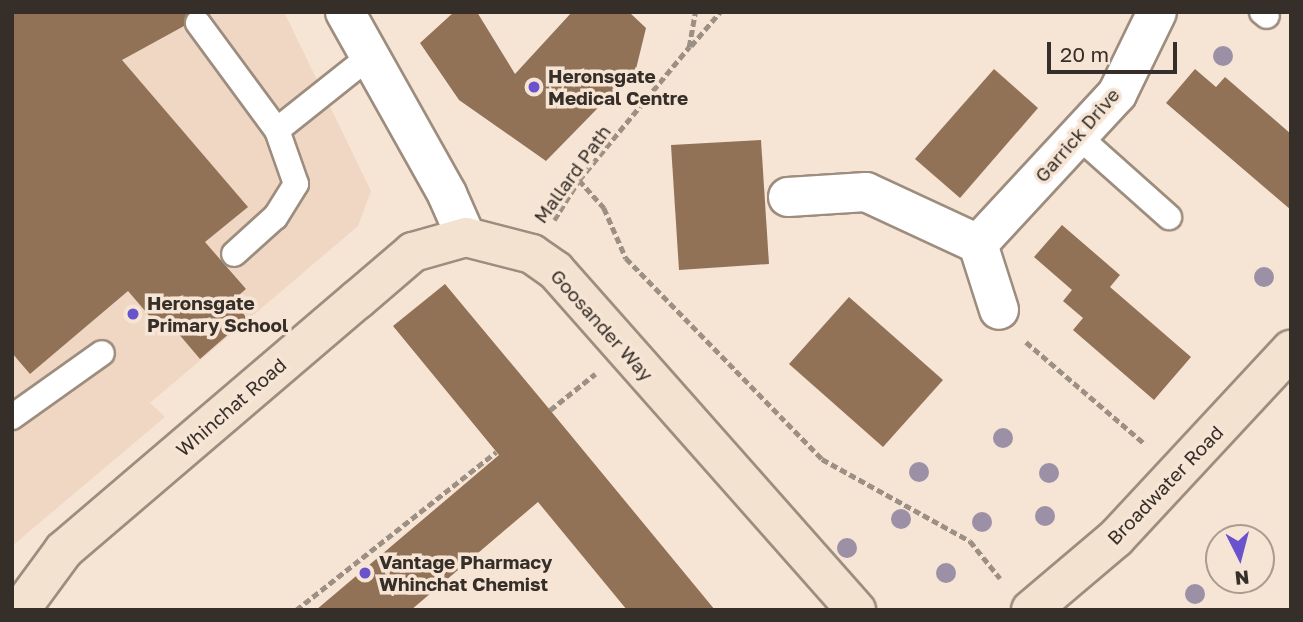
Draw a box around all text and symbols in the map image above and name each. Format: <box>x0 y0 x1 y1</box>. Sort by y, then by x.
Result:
scale bar <box>1051 28 1180 72</box>
text: 20 m <box>1060 41 1109 67</box>
place label: Heronsgate Medical Centre <box>548 65 688 109</box>
marker: Heronsgate Medical Centre <box>526 79 542 95</box>
street label: Garrick Drive <box>1030 83 1124 187</box>
street label: Mallard Path <box>529 120 615 228</box>
street label: Goosander Way <box>546 265 658 385</box>
place label: Heronsgate Primary School <box>147 292 288 336</box>
marker: Heronsgate Primary School <box>125 306 141 322</box>
street label: Whinchat Road <box>171 353 291 461</box>
street label: Broadwater Road <box>1102 421 1228 549</box>
north arrow <box>1205 524 1275 594</box>
place label: Vantage Pharmacy Whinchat Chemist <box>379 551 552 595</box>
marker: Vantage Pharmacy Whinchat Chemist <box>357 565 373 581</box>
text: N <box>1234 566 1250 591</box>

